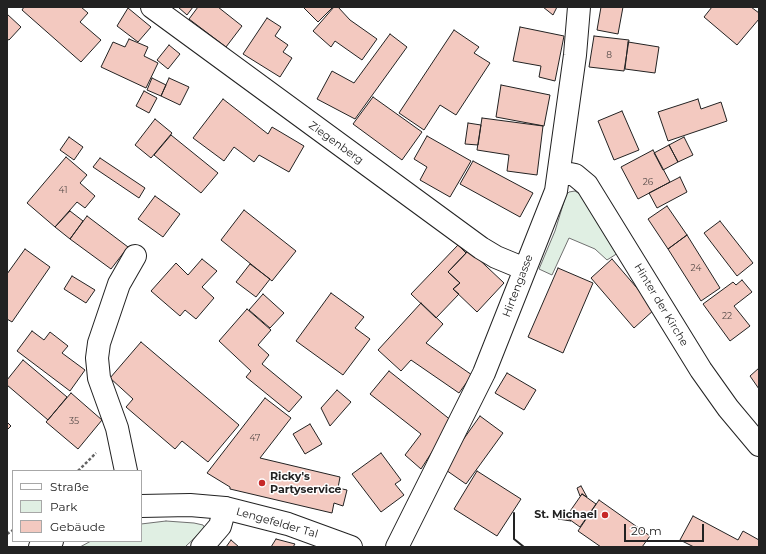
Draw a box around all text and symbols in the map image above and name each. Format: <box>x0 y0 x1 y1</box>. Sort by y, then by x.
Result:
house number: 8 <box>606 50 612 60</box>
street label: Ziegenberg <box>306 119 366 167</box>
house number: 26 <box>643 177 653 187</box>
house number: 41 <box>59 185 67 195</box>
street label: Hirtengasse <box>500 253 536 319</box>
street label: Hinter der Kirche <box>631 261 691 349</box>
house number: 24 <box>691 263 701 273</box>
house number: 22 <box>722 311 732 321</box>
house number: 35 <box>69 416 79 426</box>
house number: 47 <box>250 433 260 443</box>
legend <box>12 470 142 542</box>
place label: Ricky's Partyservice <box>270 470 342 496</box>
marker: Ricky's Partyservice <box>257 478 267 488</box>
text: Straße <box>50 479 89 494</box>
text: Park <box>50 499 77 514</box>
street label: Lengefelder Tal <box>234 505 320 541</box>
place label: St. Michael <box>534 508 597 522</box>
marker: St. Michael <box>600 510 610 520</box>
scale bar <box>626 516 706 542</box>
text: Gebäude <box>50 519 105 534</box>
text: 20 m <box>631 523 662 538</box>

